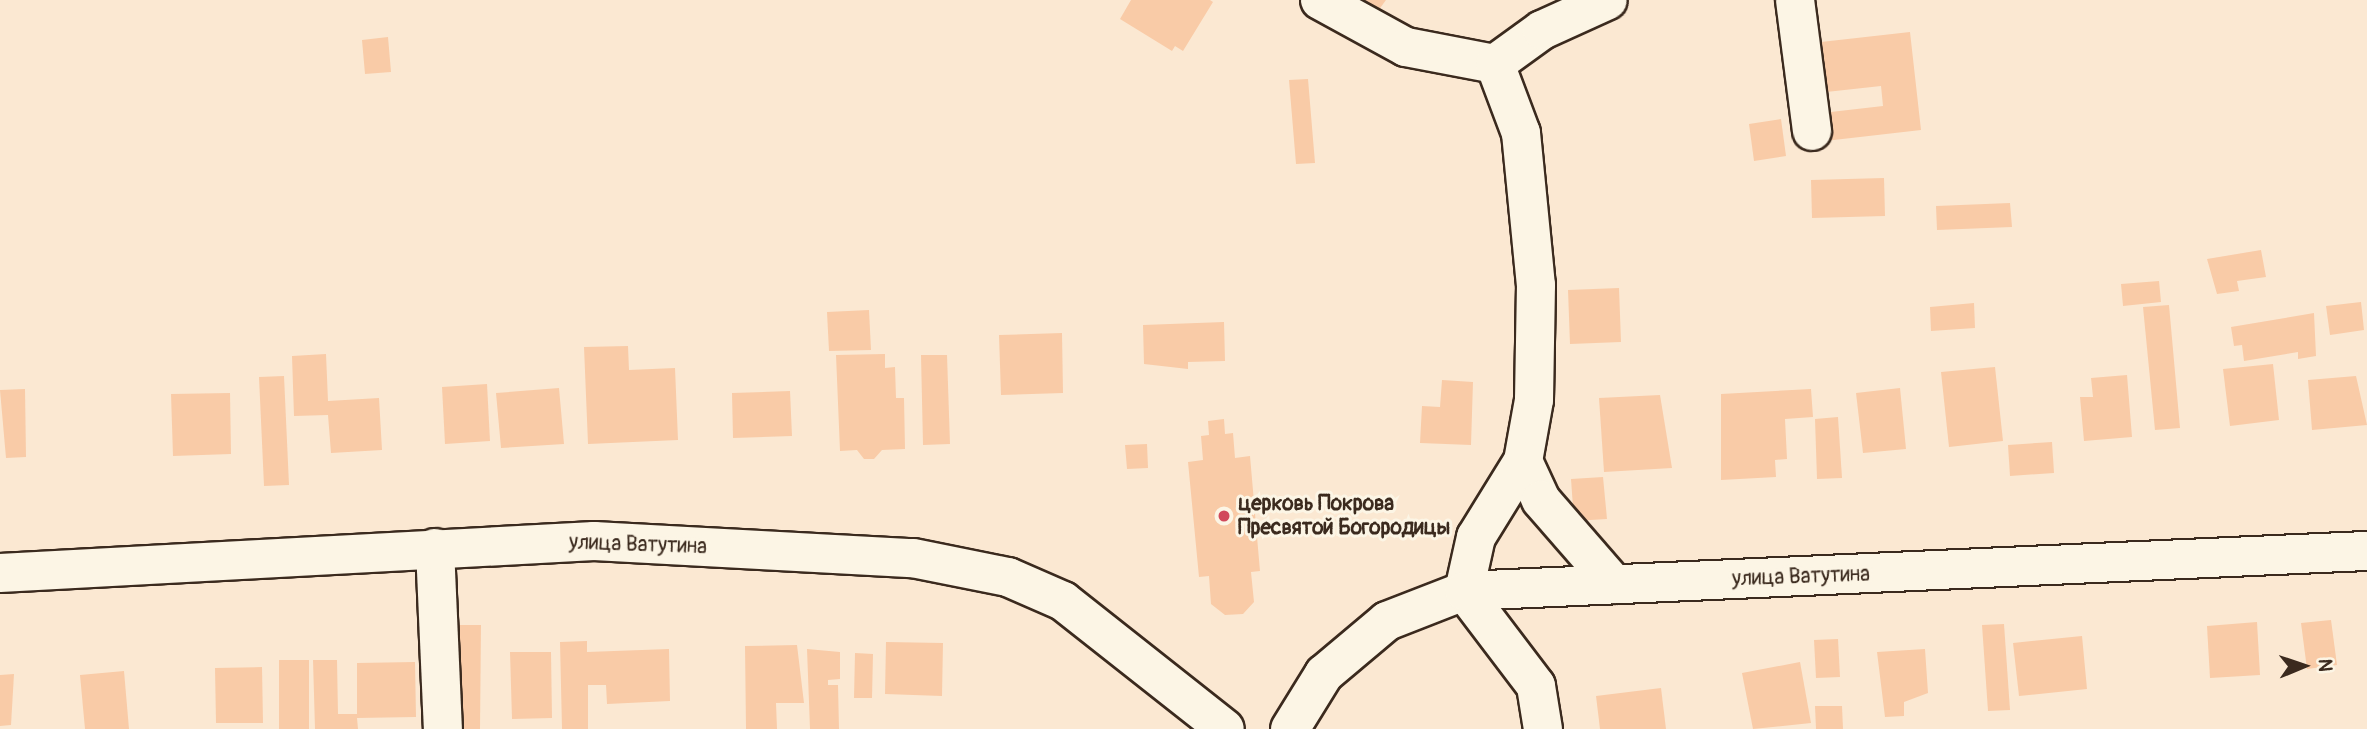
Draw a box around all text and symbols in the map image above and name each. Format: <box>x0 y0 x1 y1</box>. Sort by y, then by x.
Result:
place label: церковь Покрова Пресвятой Богородицы <box>1238 491 1450 541</box>
marker: церковь Покрова Пресвятой Богородицы <box>1216 508 1232 524</box>
street label: улица Ватутина <box>569 530 707 560</box>
street label: улица Ватутина <box>1732 562 1870 592</box>
north arrow <box>2269 631 2339 701</box>
text: N <box>2313 658 2337 672</box>

